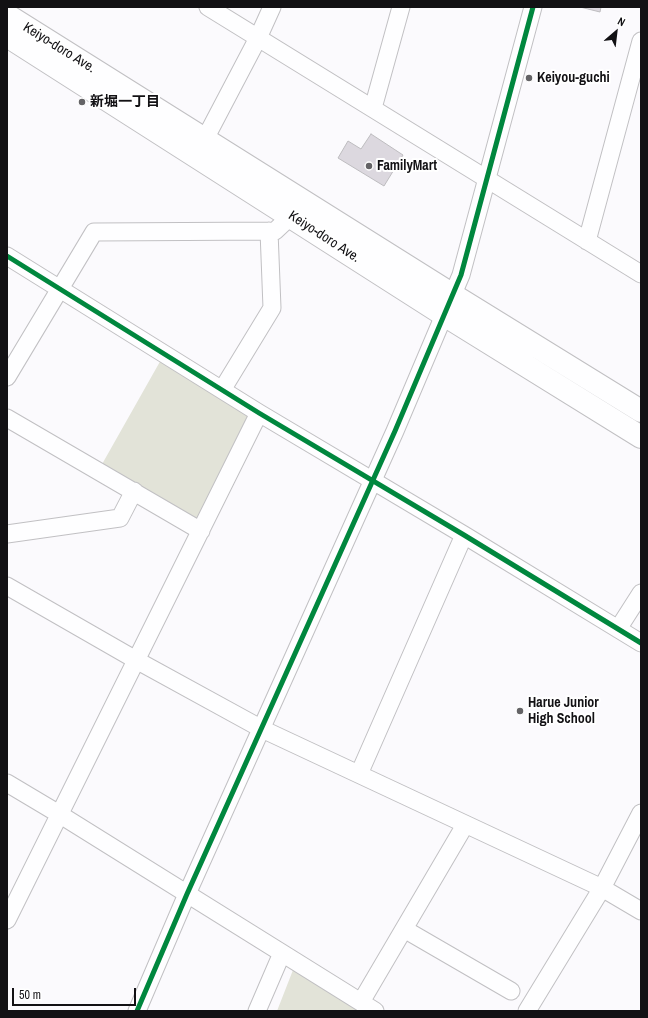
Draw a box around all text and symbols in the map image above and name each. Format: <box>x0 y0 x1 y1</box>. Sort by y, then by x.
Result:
north arrow <box>596 12 636 52</box>
text: N <box>615 14 628 29</box>
street label: Keiyo-doro Ave. <box>20 19 98 77</box>
place label: Keiyou-guchi <box>537 70 610 86</box>
marker: Keiyou-guchi <box>524 73 534 83</box>
place label: 新堀一丁目 <box>90 94 160 110</box>
marker: 新堀一丁目 <box>77 97 87 107</box>
place label: FamilyMart <box>377 158 437 174</box>
marker: FamilyMart <box>364 161 374 171</box>
street label: Keiyo-doro Ave. <box>285 208 363 266</box>
place label: Harue Junior High School <box>528 695 599 728</box>
marker: Harue Junior High School <box>515 706 525 716</box>
scale bar <box>14 980 138 1006</box>
text: 50 m <box>19 987 41 1003</box>

